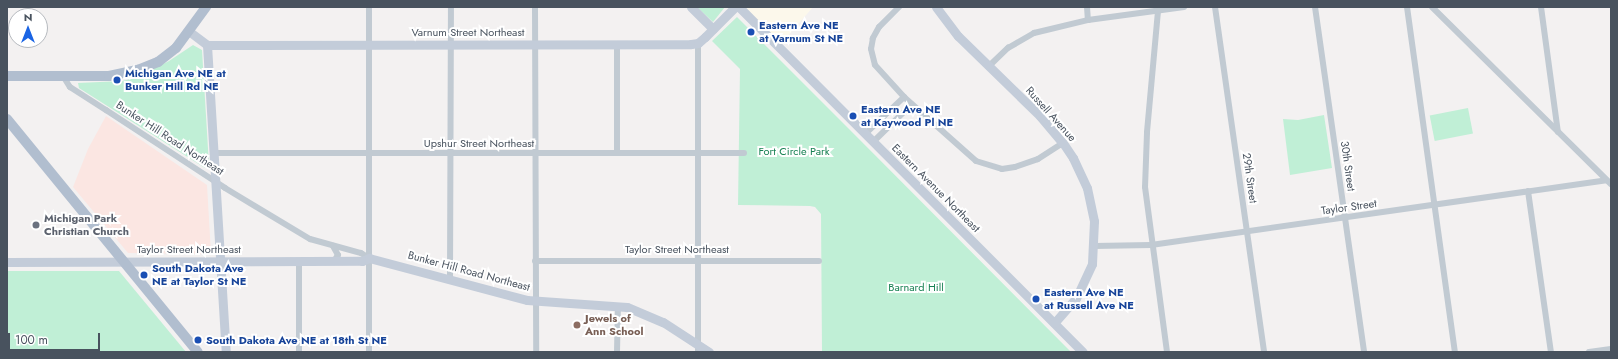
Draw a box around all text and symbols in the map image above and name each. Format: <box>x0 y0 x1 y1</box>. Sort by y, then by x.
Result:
north arrow <box>8 8 48 48</box>
text: N <box>24 9 32 25</box>
place label: Eastern Ave NE at Varnum St NE <box>759 19 843 45</box>
street label: Varnum Street Northeast <box>412 25 524 39</box>
marker: Eastern Ave NE at Varnum St NE <box>746 27 756 37</box>
place label: Michigan Ave NE at Bunker Hill Rd NE <box>125 67 226 93</box>
marker: Michigan Ave NE at Bunker Hill Rd NE <box>112 75 122 85</box>
street label: Russell Avenue <box>1023 84 1079 144</box>
street label: Bunker Hill Road Northeast <box>114 98 226 178</box>
place label: Eastern Ave NE at Kaywood Pl NE <box>861 103 953 129</box>
marker: Eastern Ave NE at Kaywood Pl NE <box>848 111 858 121</box>
street label: Upshur Street Northeast <box>424 136 534 150</box>
street label: 30th Street <box>1338 140 1358 192</box>
street label: Eastern Avenue Northeast <box>889 141 983 235</box>
park label: Fort Circle Park <box>758 144 830 158</box>
street label: 29th Street <box>1240 152 1260 204</box>
street label: Taylor Street <box>1320 197 1378 217</box>
place label: Michigan Park Christian Church <box>44 212 129 238</box>
marker: Michigan Park Christian Church <box>31 220 41 230</box>
street label: Taylor Street Northeast <box>137 242 241 256</box>
street label: Taylor Street Northeast <box>625 242 729 256</box>
street label: Bunker Hill Road Northeast <box>406 248 532 294</box>
place label: South Dakota Ave NE at Taylor St NE <box>152 262 246 288</box>
marker: South Dakota Ave NE at Taylor St NE <box>139 270 149 280</box>
park label: Barnard Hill <box>888 280 944 294</box>
place label: Eastern Ave NE at Russell Ave NE <box>1044 286 1134 312</box>
marker: Eastern Ave NE at Russell Ave NE <box>1031 294 1041 304</box>
place label: Jewels of Ann School <box>585 312 644 338</box>
marker: Jewels of Ann School <box>572 320 582 330</box>
scale bar <box>10 325 102 351</box>
text: 100 m <box>15 331 48 349</box>
place label: South Dakota Ave NE at 18th St NE <box>206 333 387 347</box>
marker: South Dakota Ave NE at 18th St NE <box>193 335 203 345</box>

